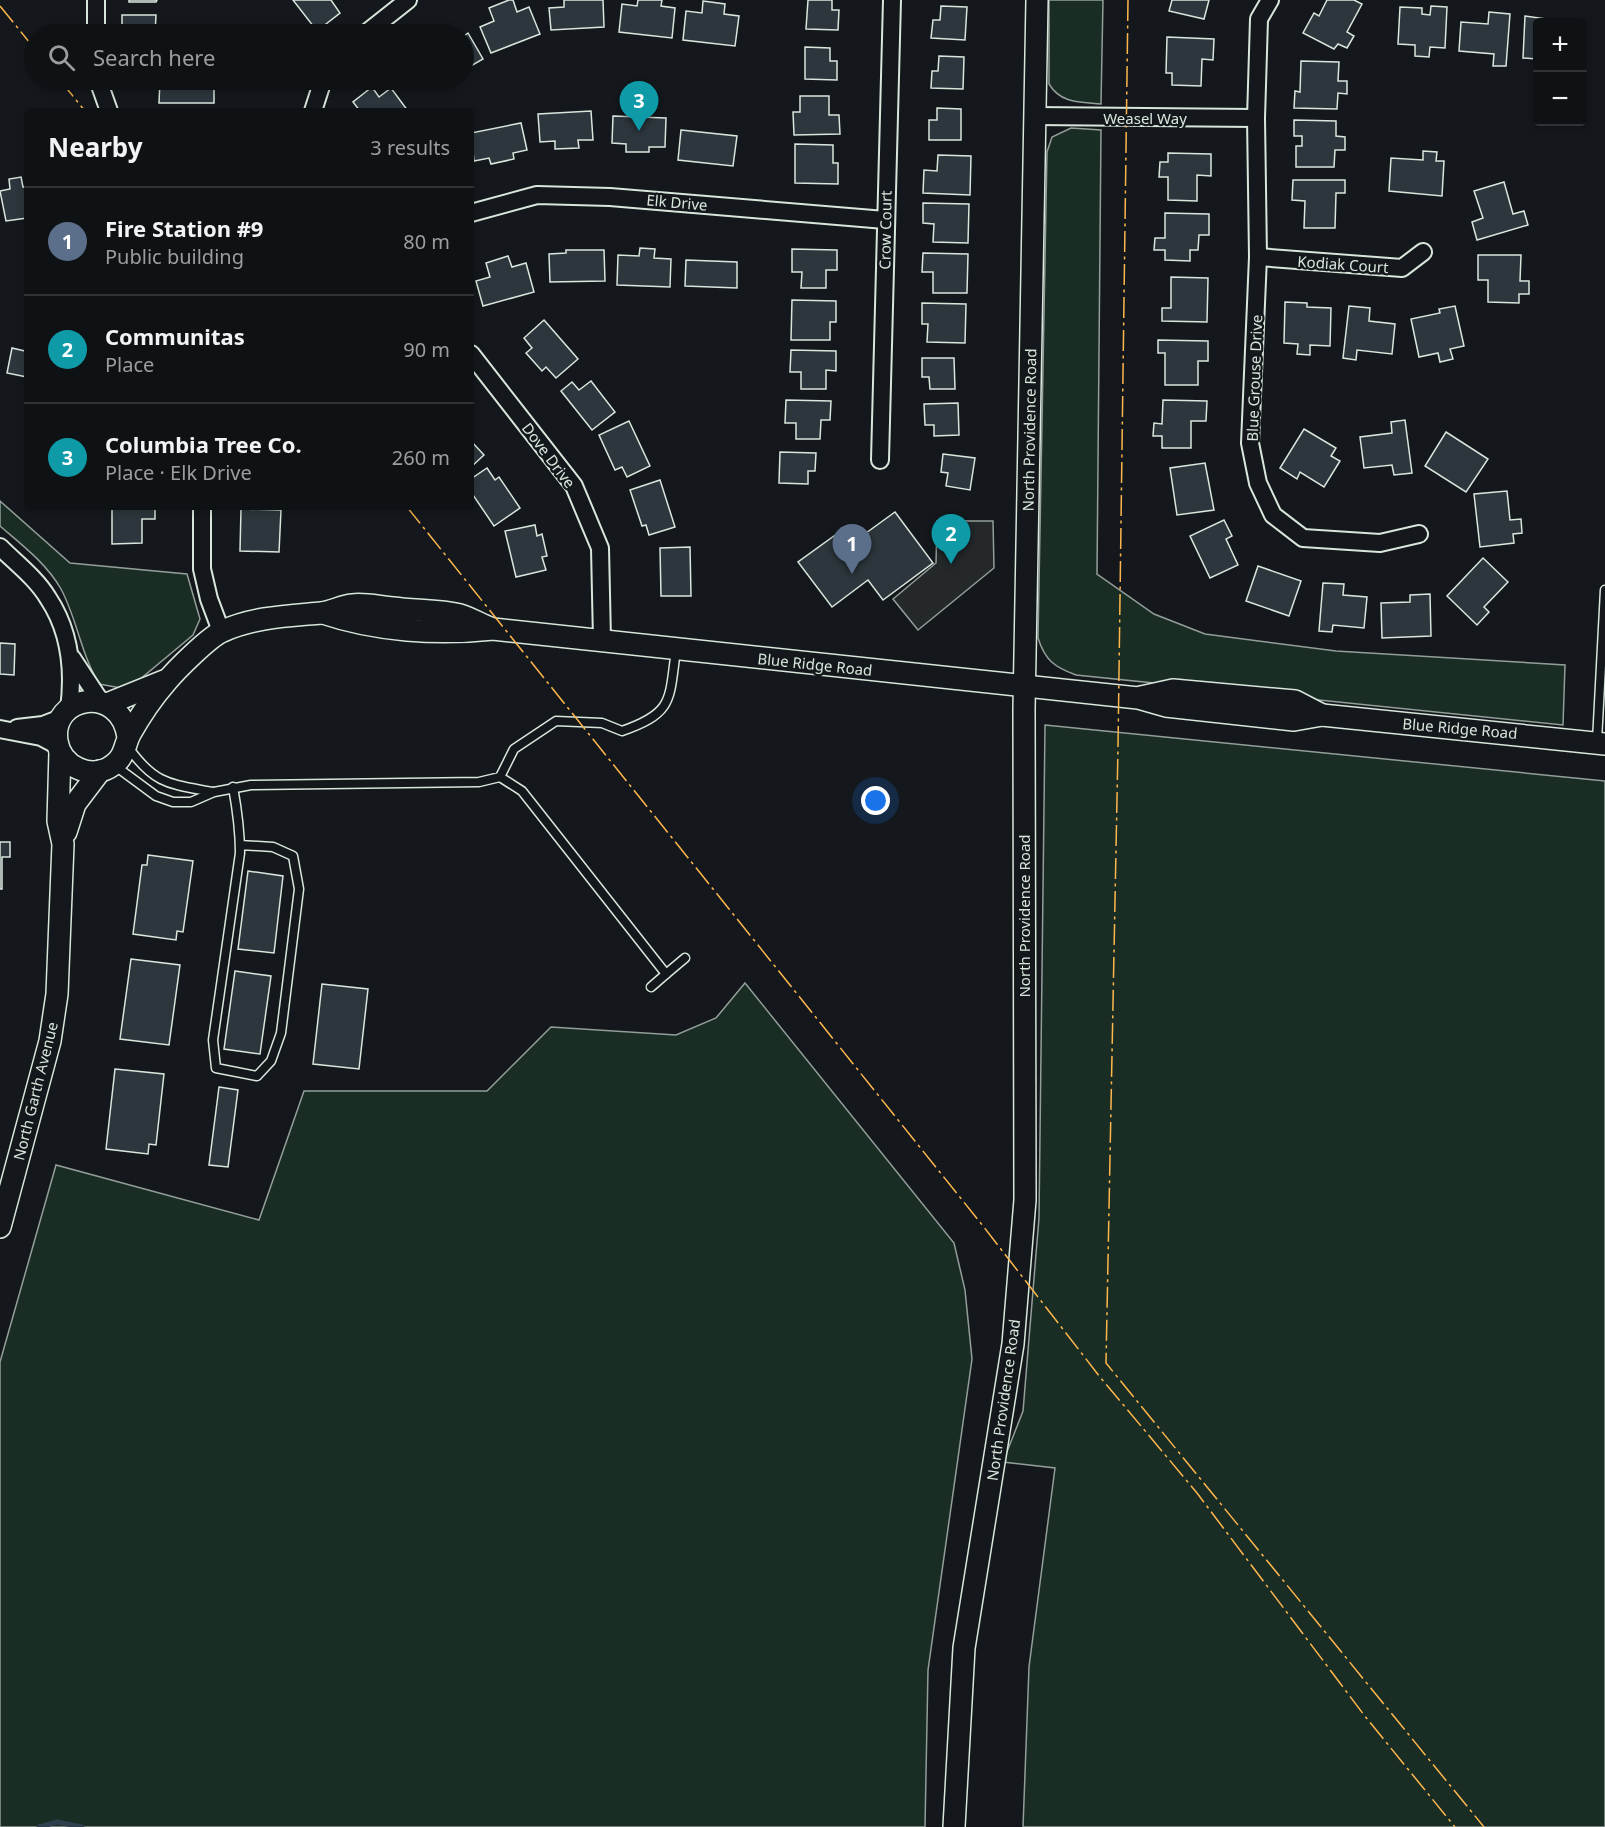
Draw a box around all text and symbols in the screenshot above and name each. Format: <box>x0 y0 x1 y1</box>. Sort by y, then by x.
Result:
map controls <box>1533 18 1587 126</box>
button: + <box>1533 18 1587 72</box>
search box <box>24 24 474 90</box>
icon: search <box>45 41 78 74</box>
text: Search here <box>93 42 215 72</box>
button: − <box>1533 72 1587 126</box>
pin: 3 <box>620 82 658 131</box>
street label: Weasel Way <box>1103 108 1187 128</box>
text: Nearby <box>48 129 143 165</box>
text: 3 results <box>370 134 450 161</box>
street label: Elk Drive <box>646 189 708 215</box>
street label: Crow Court <box>874 190 896 270</box>
text: Fire Station #9 <box>105 213 263 243</box>
text: 1 <box>62 228 73 255</box>
text: 80 m <box>403 228 450 255</box>
text: Public building <box>105 243 244 270</box>
street label: Kodiak Court <box>1297 251 1390 277</box>
street label: Blue Grouse Drive <box>1242 314 1266 442</box>
text: Communitas <box>105 321 245 351</box>
text: 2 <box>62 336 73 363</box>
text: 90 m <box>403 336 450 363</box>
street label: North Providence Road <box>1018 348 1040 512</box>
text: Place <box>105 351 154 378</box>
street label: Dove Drive <box>518 418 580 492</box>
text: Columbia Tree Co. <box>105 429 302 459</box>
text: 3 <box>62 444 73 471</box>
text: 260 m <box>392 444 450 471</box>
text: Place · Elk Drive <box>105 459 252 486</box>
pin: 2 <box>932 514 970 564</box>
pin: 1 <box>832 524 872 574</box>
street label: Blue Ridge Road <box>757 648 873 680</box>
street label: Blue Ridge Road <box>1402 713 1518 743</box>
your location <box>861 786 890 815</box>
street label: North Providence Road <box>1014 834 1034 998</box>
street label: North Garth Avenue <box>8 1020 62 1162</box>
street label: North Providence Road <box>982 1318 1024 1482</box>

